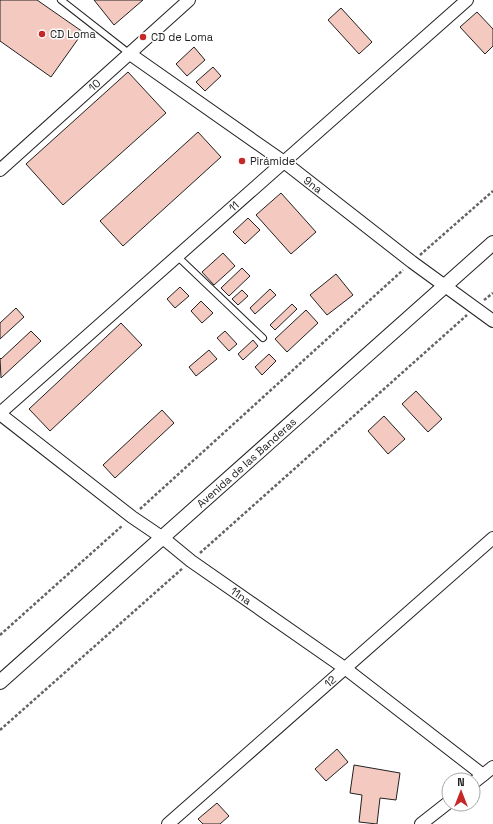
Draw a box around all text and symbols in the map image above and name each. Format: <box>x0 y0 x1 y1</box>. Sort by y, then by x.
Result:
place label: CD Loma <box>50 27 96 41</box>
marker: CD Loma <box>37 29 47 39</box>
place label: CD de Loma <box>151 30 214 44</box>
marker: CD de Loma <box>138 32 148 42</box>
street label: 10 <box>85 76 103 94</box>
place label: Pirámide <box>250 154 295 168</box>
marker: Pirámide <box>237 156 247 166</box>
street label: 9na <box>301 173 326 197</box>
street label: 11 <box>226 198 242 215</box>
street label: Avenida de las Banderas <box>194 414 299 511</box>
street label: 11na <box>228 584 255 608</box>
street label: 12 <box>321 672 339 690</box>
north arrow <box>441 772 481 812</box>
text: N <box>457 775 465 789</box>

